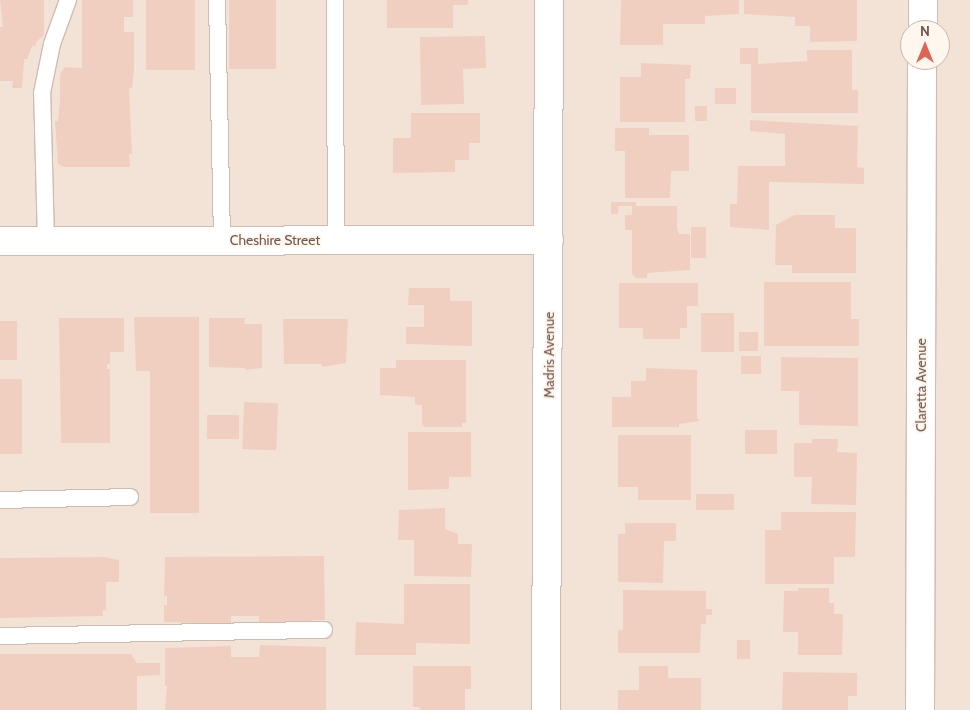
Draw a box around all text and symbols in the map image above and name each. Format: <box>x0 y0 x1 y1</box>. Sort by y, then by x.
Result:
north arrow <box>900 20 950 70</box>
text: N <box>920 22 930 40</box>
street label: Cheshire Street <box>230 232 320 248</box>
street label: Madris Avenue <box>541 312 557 398</box>
street label: Claretta Avenue <box>913 338 929 432</box>

